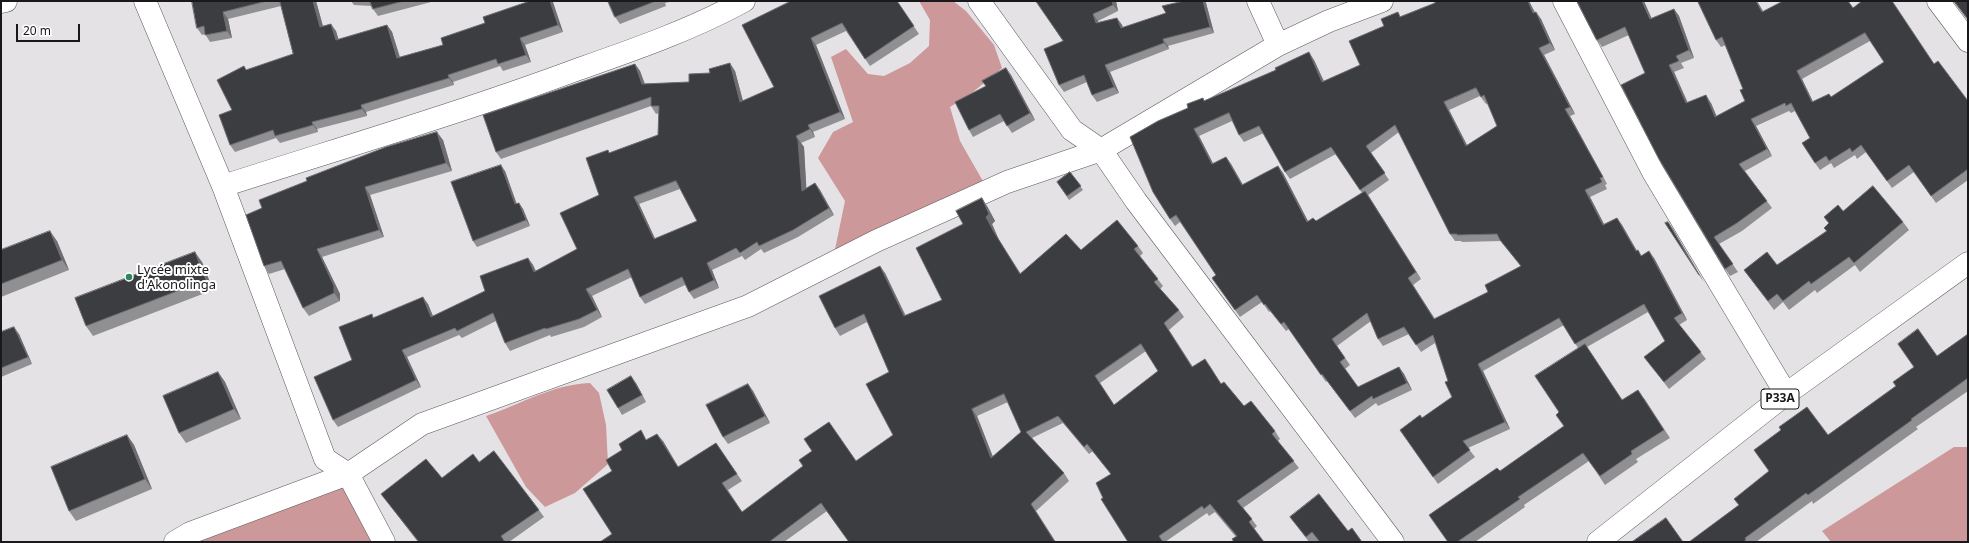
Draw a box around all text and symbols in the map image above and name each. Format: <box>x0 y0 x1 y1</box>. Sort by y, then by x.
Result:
scale bar <box>18 16 82 42</box>
text: 20 m <box>23 22 51 39</box>
place label: Lycée mixte d'Akonolinga <box>137 262 216 293</box>
marker: Lycée mixte d'Akonolinga <box>124 272 134 282</box>
road number: P33A <box>1761 389 1799 409</box>

